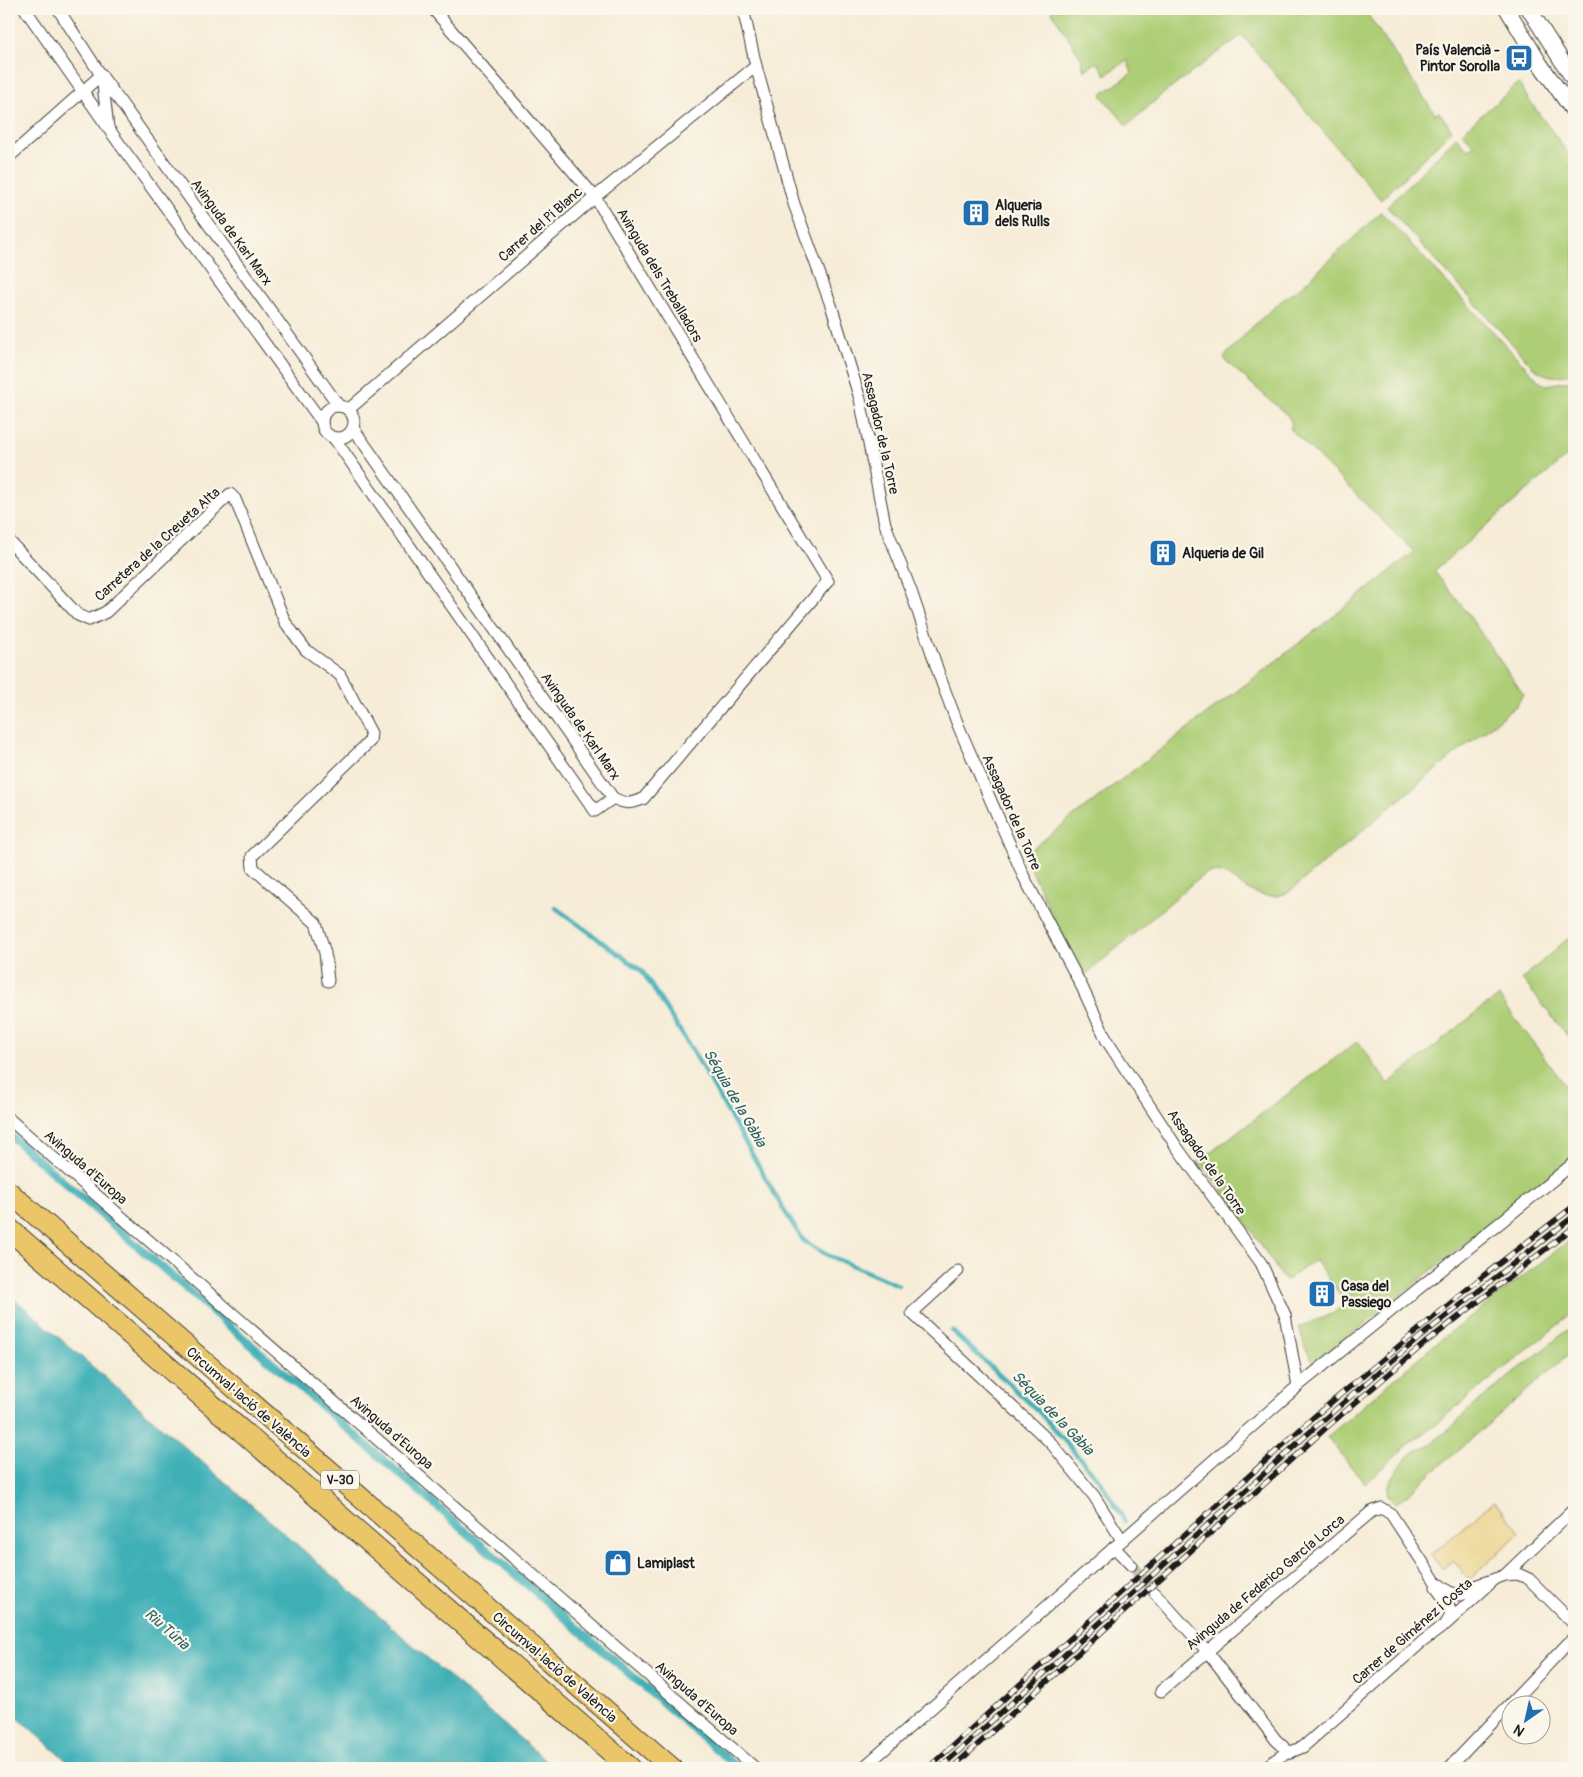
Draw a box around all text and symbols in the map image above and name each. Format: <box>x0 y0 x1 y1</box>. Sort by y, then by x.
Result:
place label: País Valencià - Pintor Sorolla <box>1415 42 1500 75</box>
bus stop icon: País Valencià - Pintor Sorolla <box>1504 43 1534 73</box>
street label: Avinguda de Karl Marx <box>187 176 276 289</box>
street label: Carrer del Pi Blanc <box>495 183 586 265</box>
place label: Alqueria dels Rulls <box>995 197 1050 230</box>
building icon: Alqueria dels Rulls <box>961 198 991 228</box>
street label: Avinguda dels Treballadors <box>613 205 707 346</box>
street label: Assagador de la Torre <box>858 370 903 496</box>
street label: Carretera de la Creueta Alta <box>91 484 223 605</box>
building icon: Alqueria de Gil <box>1148 538 1178 568</box>
place label: Alqueria de Gil <box>1182 545 1264 562</box>
street label: Avinguda de Karl Marx <box>537 669 624 783</box>
street label: Assagador de la Torre <box>978 752 1045 873</box>
water label: Séquia de la Gàbia <box>699 1046 771 1151</box>
street label: Assagador de la Torre <box>1164 1106 1249 1218</box>
street label: Avinguda d'Europa <box>41 1127 131 1208</box>
place label: Casa del Passiego <box>1341 1278 1392 1311</box>
building icon: Casa del Passiego <box>1307 1279 1337 1309</box>
street label: Circumval·lació de València <box>183 1344 315 1461</box>
water label: Séquia de la Gàbia <box>1008 1367 1098 1460</box>
street label: Avinguda d'Europa <box>347 1392 437 1473</box>
road number: V-30 <box>321 1470 359 1490</box>
street label: Avinguda de Federico García Lorca <box>1183 1511 1348 1654</box>
shop icon: Lamiplast <box>603 1548 633 1578</box>
place label: Lamiplast <box>637 1555 695 1572</box>
street label: Carrer de Giménez i Costa <box>1349 1575 1476 1688</box>
water label: Riu Túria <box>140 1605 194 1655</box>
street label: Circumval·lació de València <box>489 1609 621 1726</box>
street label: Avinguda d'Europa <box>652 1658 742 1739</box>
north arrow <box>1500 1694 1550 1744</box>
text: N <box>1510 1721 1528 1740</box>

